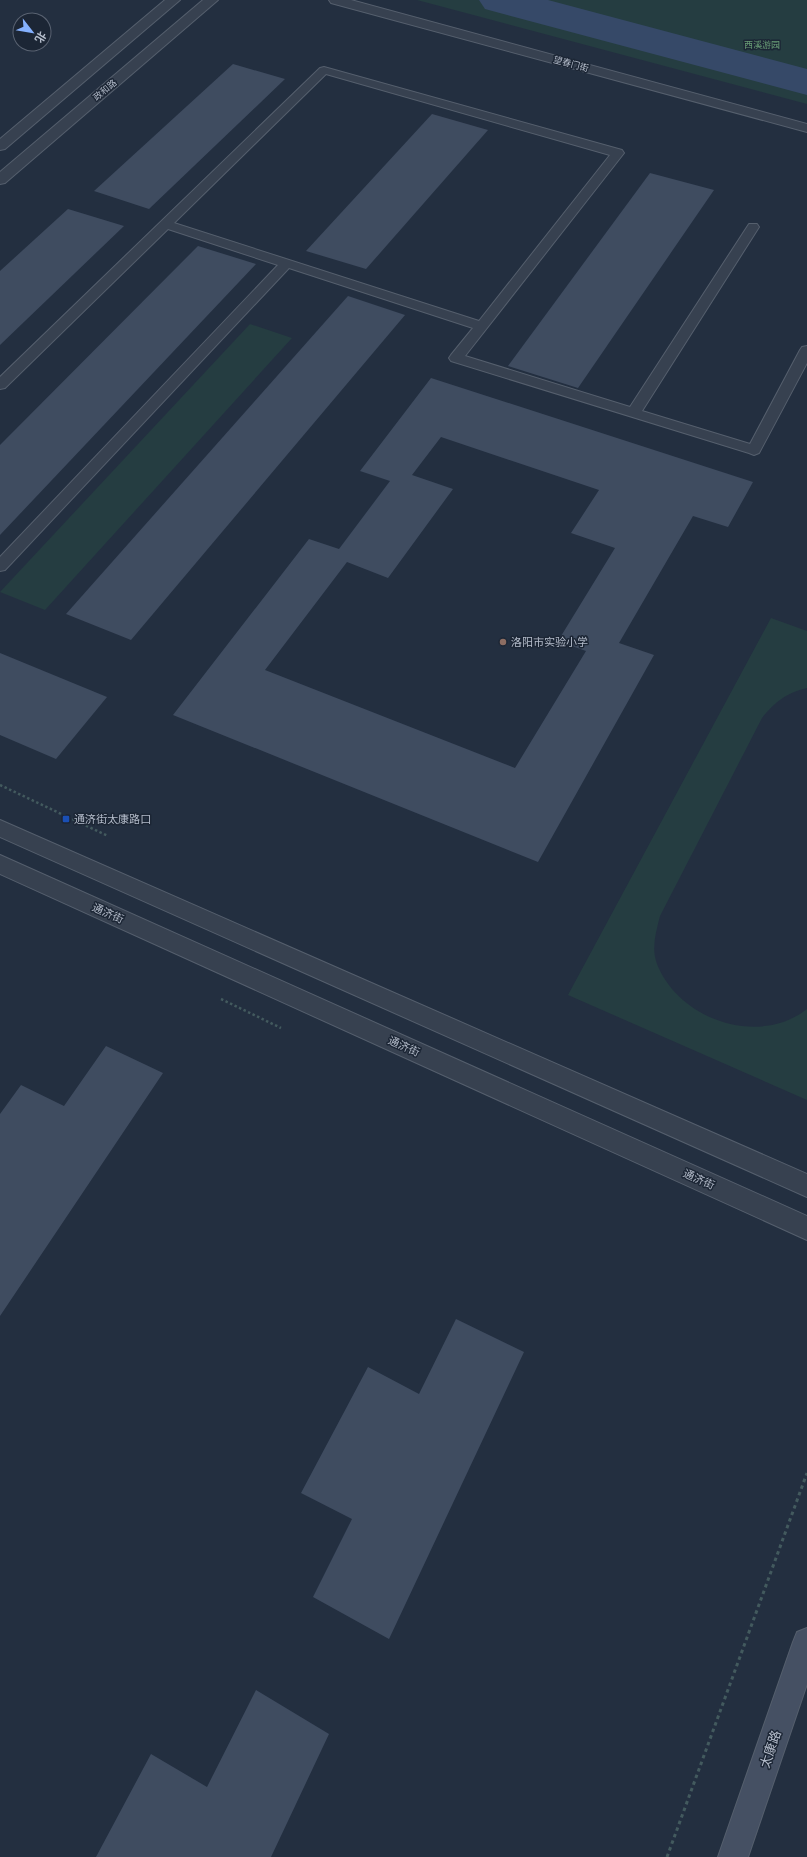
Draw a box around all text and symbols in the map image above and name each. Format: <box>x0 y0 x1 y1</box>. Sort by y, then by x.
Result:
north arrow <box>12 12 52 52</box>
text: 北 <box>32 29 49 45</box>
park label: 西溪游园 <box>744 39 780 50</box>
street label: 望春门街 <box>552 54 590 73</box>
street label: 政和路 <box>91 77 119 103</box>
place label: 洛阳市实验小学 <box>511 636 588 649</box>
marker: 洛阳市实验小学 <box>498 637 508 647</box>
place label: 通济街太康路口 <box>74 813 151 826</box>
marker: 通济街太康路口 <box>61 814 71 824</box>
street label: 通济街 <box>90 901 126 926</box>
street label: 通济街 <box>386 1034 422 1059</box>
street label: 通济街 <box>681 1167 717 1192</box>
street label: 太康路 <box>757 1728 784 1770</box>

